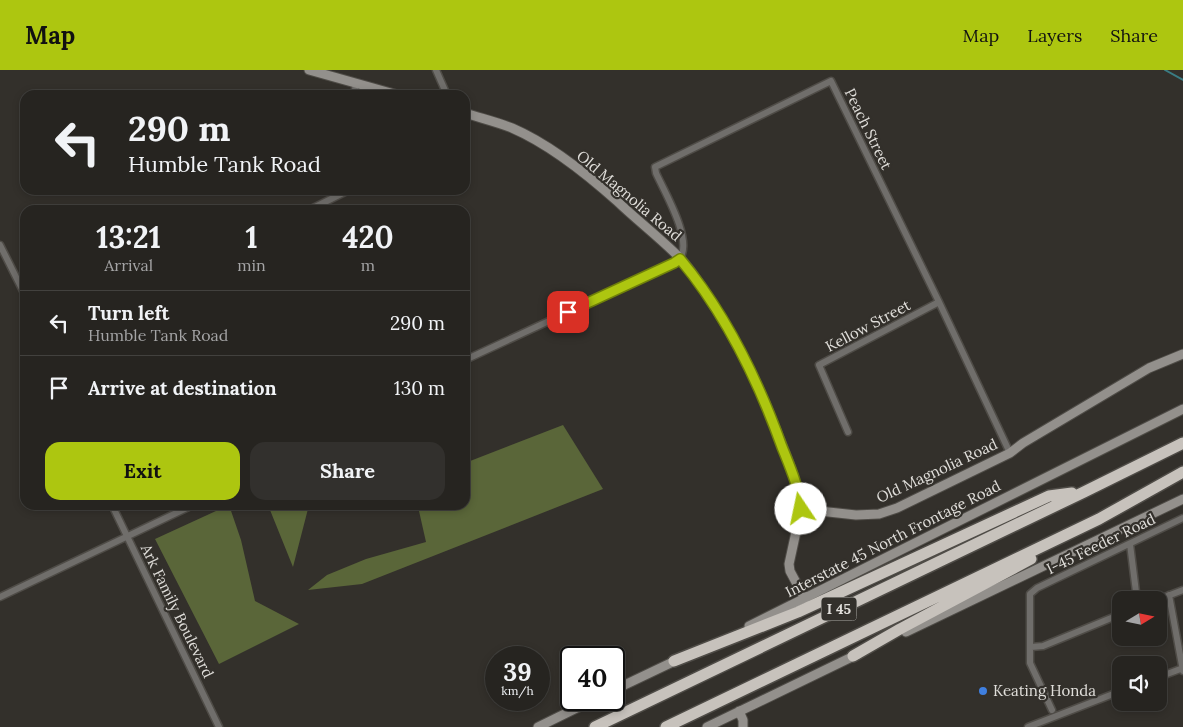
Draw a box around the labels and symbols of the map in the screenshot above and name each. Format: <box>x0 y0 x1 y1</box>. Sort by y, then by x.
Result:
street label: Peach Street <box>841 85 896 173</box>
street label: Old Magnolia Road <box>573 146 686 245</box>
pin <box>547 291 589 333</box>
street label: Kellow Street <box>822 295 914 356</box>
street label: Old Magnolia Road <box>873 434 1000 507</box>
street label: Interstate 45 North Frontage Road <box>782 476 1004 601</box>
position arrow <box>774 482 826 534</box>
street label: I-45 Feeder Road <box>1043 509 1158 578</box>
street label: Ark Family Boulevard <box>136 540 218 681</box>
north arrow <box>1112 591 1168 646</box>
road number: I 45 <box>822 598 856 620</box>
speed limit sign: 40 <box>560 646 625 711</box>
place label: Keating Honda <box>993 681 1096 700</box>
marker: Keating Honda <box>977 685 989 697</box>

